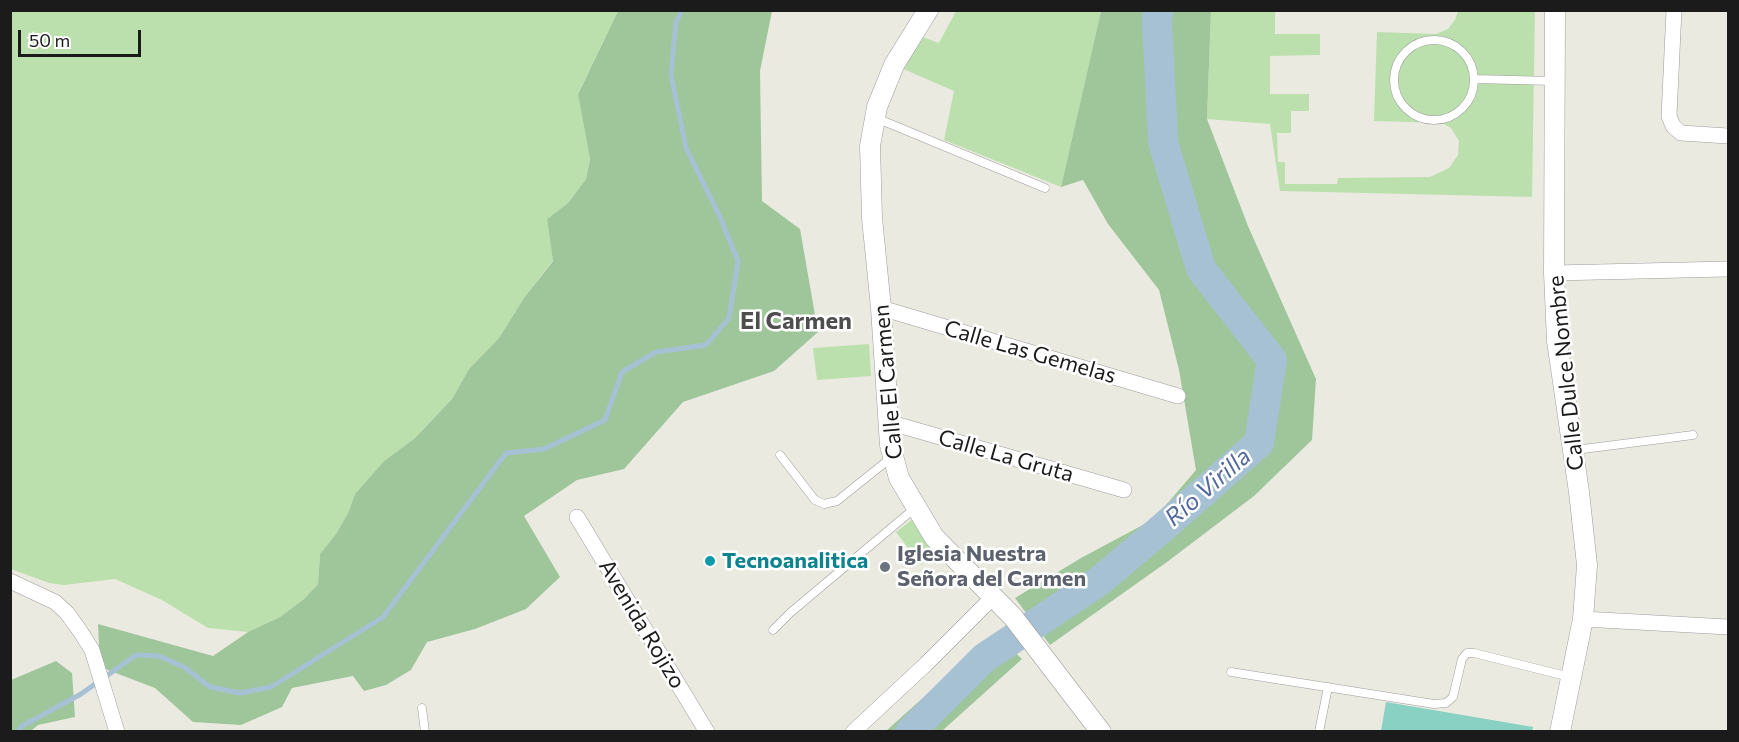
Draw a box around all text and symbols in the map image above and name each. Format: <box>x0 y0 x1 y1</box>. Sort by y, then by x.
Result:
scale bar <box>21 18 144 56</box>
text: 50 m <box>29 29 70 51</box>
street label: Calle Dulce Nombre <box>1543 274 1589 472</box>
street label: Calle El Carmen <box>868 304 908 460</box>
district label: El Carmen <box>740 307 852 335</box>
street label: Calle Las Gemelas <box>941 315 1119 389</box>
street label: Calle La Gruta <box>935 424 1077 488</box>
water label: Río Virilla <box>1159 442 1257 532</box>
place label: Iglesia Nuestra Señora del Carmen <box>897 541 1086 592</box>
place label: Tecnoanalitica <box>722 548 868 574</box>
marker: Tecnoanalitica <box>703 554 717 568</box>
street label: Avenida Rojizo <box>593 555 691 693</box>
marker: Iglesia Nuestra Señora del Carmen <box>878 560 892 574</box>

